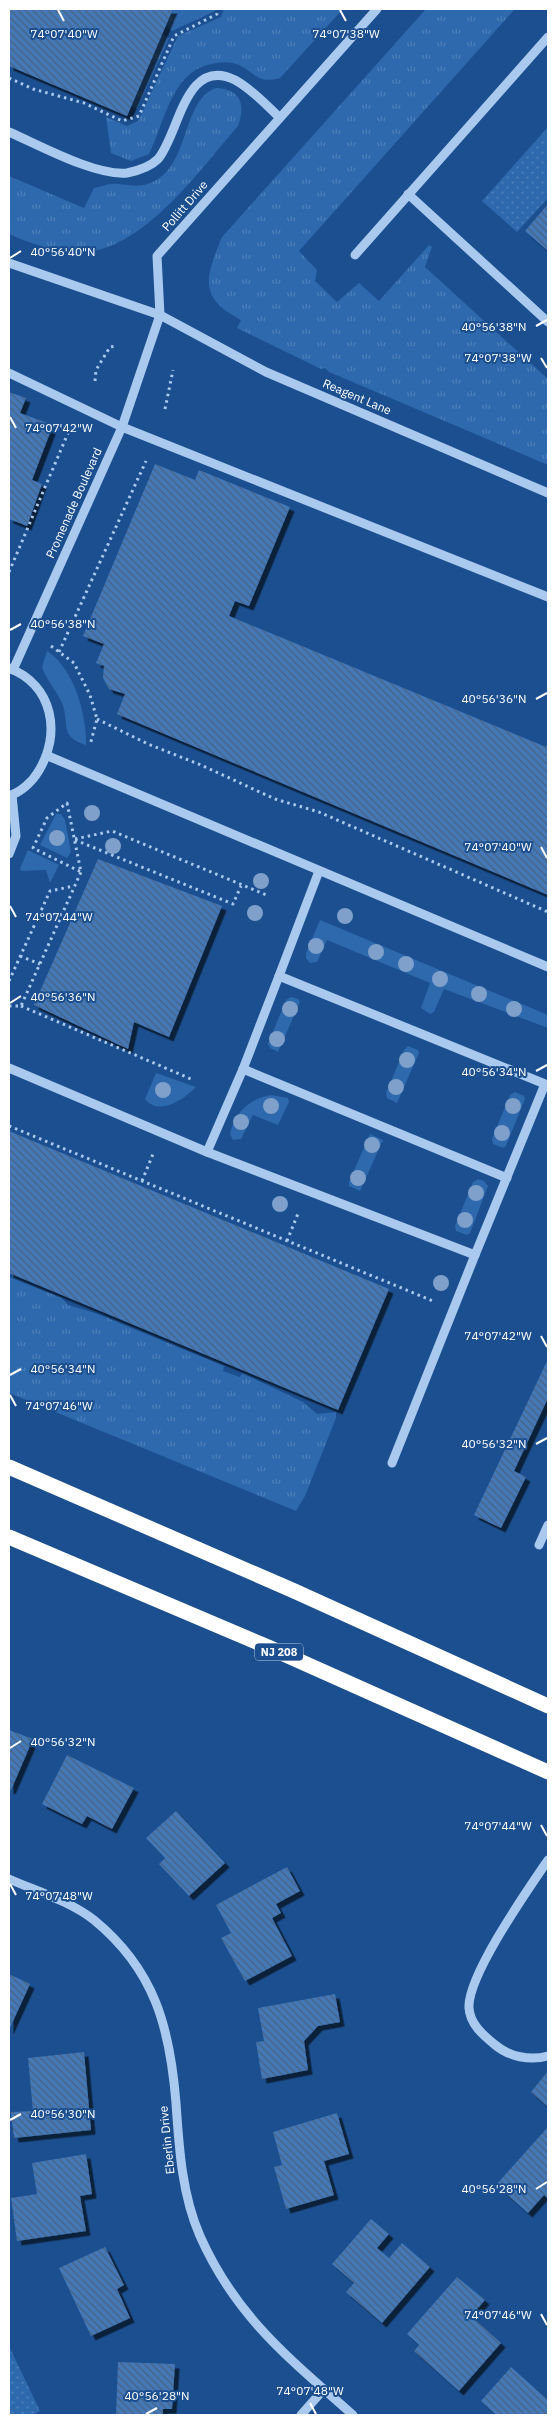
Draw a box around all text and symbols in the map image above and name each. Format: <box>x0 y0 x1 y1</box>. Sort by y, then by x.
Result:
text: 74°07'40"W <box>30 26 98 41</box>
text: 74°07'38"W <box>312 26 380 41</box>
street label: Pollitt Drive <box>159 177 211 234</box>
text: 40°56'40"N <box>30 244 96 259</box>
text: 40°56'38"N <box>461 319 527 334</box>
text: 74°07'38"W <box>464 350 532 365</box>
street label: Reagent Lane <box>321 375 394 418</box>
text: 74°07'42"W <box>25 420 93 435</box>
street label: Promenade Boulevard <box>42 445 105 560</box>
text: 40°56'38"N <box>30 616 96 631</box>
text: 40°56'36"N <box>461 691 527 706</box>
text: 74°07'40"W <box>464 839 532 854</box>
text: 74°07'44"W <box>25 909 93 924</box>
text: 40°56'36"N <box>30 989 96 1004</box>
text: 40°56'34"N <box>461 1064 527 1079</box>
text: 74°07'42"W <box>464 1328 532 1343</box>
text: 40°56'34"N <box>30 1361 96 1376</box>
text: 74°07'46"W <box>25 1398 93 1413</box>
text: 40°56'32"N <box>461 1436 527 1451</box>
road number: NJ 208 <box>255 1644 303 1660</box>
text: 40°56'32"N <box>30 1734 96 1749</box>
text: 74°07'44"W <box>464 1818 532 1833</box>
text: 74°07'48"W <box>25 1888 93 1903</box>
street label: Eberlin Drive <box>155 2105 178 2175</box>
text: 40°56'30"N <box>30 2106 96 2121</box>
text: 40°56'28"N <box>461 2181 527 2196</box>
text: 74°07'46"W <box>464 2307 532 2322</box>
text: 74°07'48"W <box>276 2383 344 2398</box>
text: 40°56'28"N <box>124 2388 190 2403</box>

